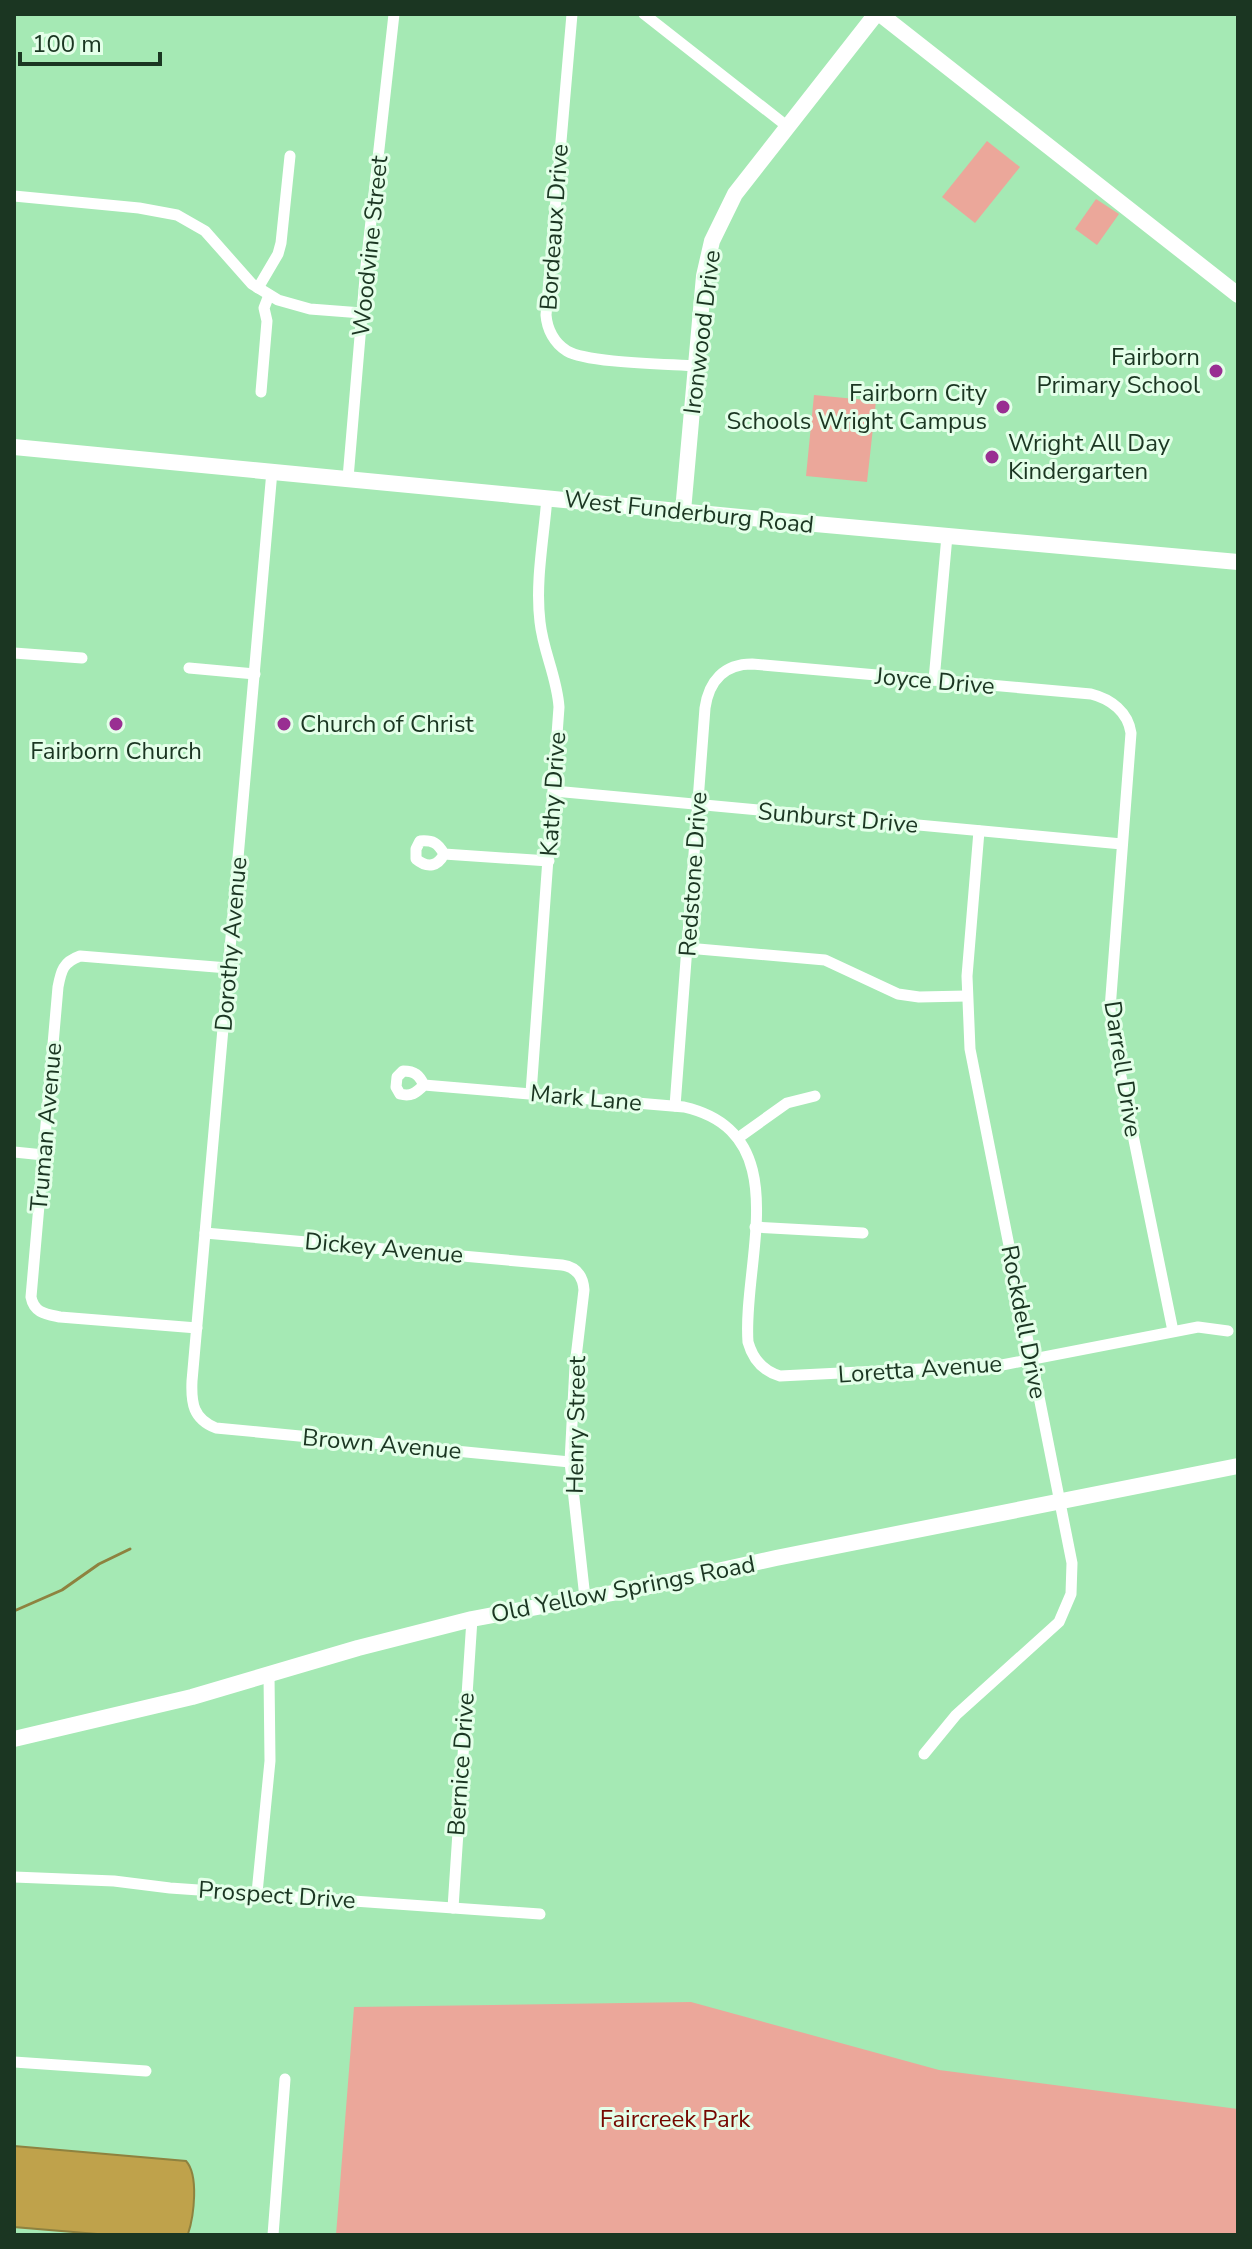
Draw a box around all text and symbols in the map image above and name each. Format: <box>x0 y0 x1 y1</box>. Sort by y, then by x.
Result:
scale bar <box>20 16 160 66</box>
text: 100 m <box>32 28 102 60</box>
street label: Bordeaux Drive <box>532 143 576 311</box>
street label: Woodvine Street <box>345 153 395 338</box>
street label: Ironwood Drive <box>676 248 728 416</box>
place label: Fairborn Primary School <box>1037 341 1200 401</box>
marker: Fairborn Primary School <box>1207 362 1225 380</box>
place label: Fairborn City Schools Wright Campus <box>727 377 988 437</box>
marker: Fairborn City Schools Wright Campus <box>994 398 1012 416</box>
place label: Wright All Day Kindergarten <box>1008 427 1171 487</box>
marker: Wright All Day Kindergarten <box>983 448 1001 466</box>
street label: West Funderburg Road <box>562 483 816 541</box>
street label: Joyce Drive <box>873 660 996 702</box>
place label: Church of Christ <box>300 708 474 740</box>
marker: Fairborn Church <box>107 715 125 733</box>
marker: Church of Christ <box>275 715 293 733</box>
street label: Kathy Drive <box>533 731 573 857</box>
place label: Fairborn Church <box>30 735 202 767</box>
street label: Redstone Drive <box>671 791 715 957</box>
street label: Sunburst Drive <box>757 795 919 841</box>
street label: Dorothy Avenue <box>207 855 255 1033</box>
street label: Darrell Drive <box>1096 999 1150 1139</box>
street label: Truman Avenue <box>23 1041 69 1213</box>
street label: Mark Lane <box>529 1077 643 1119</box>
street label: Dickey Avenue <box>303 1225 465 1271</box>
street label: Rockdell Drive <box>993 1242 1055 1402</box>
street label: Loretta Avenue <box>837 1347 1003 1391</box>
street label: Henry Street <box>559 1355 593 1494</box>
street label: Brown Avenue <box>301 1421 463 1467</box>
street label: Old Yellow Springs Road <box>488 1548 758 1630</box>
street label: Bernice Drive <box>440 1691 482 1837</box>
street label: Prospect Drive <box>197 1874 357 1916</box>
park label: Faircreek Park <box>600 2103 751 2135</box>

